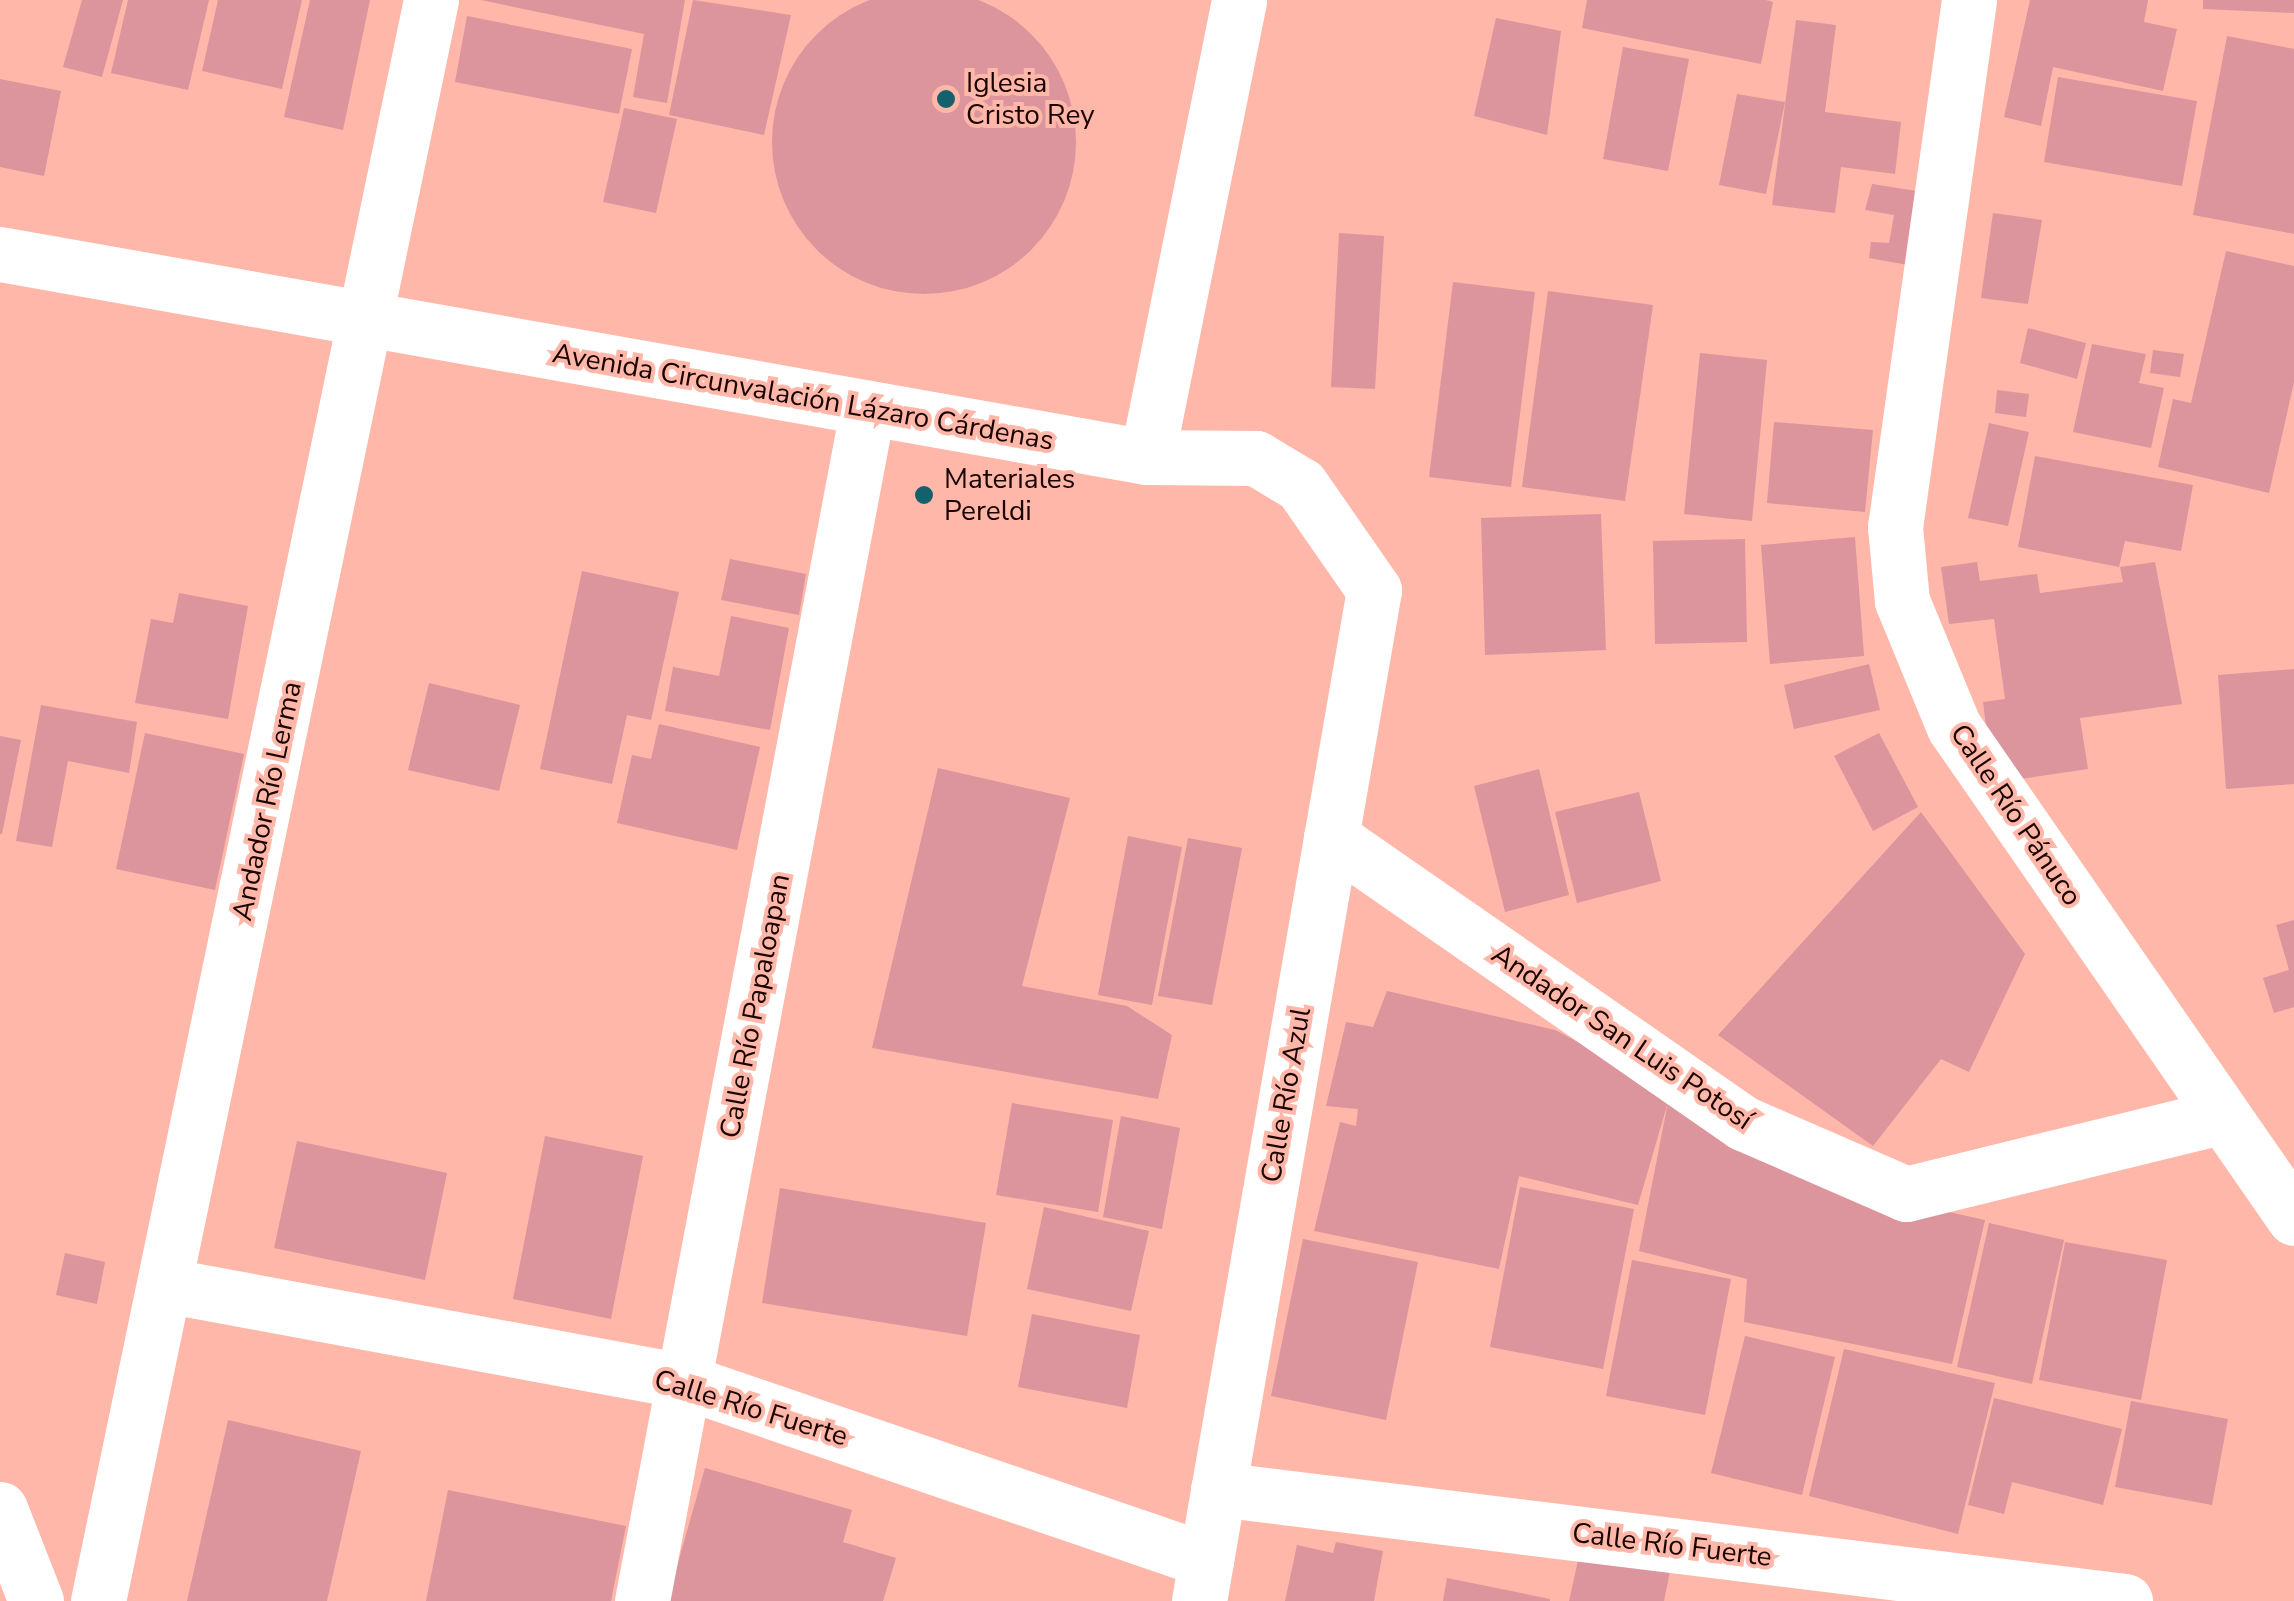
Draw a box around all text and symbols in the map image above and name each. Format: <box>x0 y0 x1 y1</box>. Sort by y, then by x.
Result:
place label: Iglesia Cristo Rey <box>966 66 1095 132</box>
marker: Iglesia Cristo Rey <box>935 88 957 110</box>
street label: Avenida Circunvalación Lázaro Cárdenas <box>550 336 1056 458</box>
place label: Materiales Pereldi <box>944 462 1075 528</box>
marker: Materiales Pereldi <box>913 484 935 506</box>
street label: Andador Río Lerma <box>225 678 309 924</box>
street label: Calle Río Pánuco <box>1943 718 2089 912</box>
street label: Calle Río Papaloapan <box>713 871 797 1141</box>
street label: Andador San Luis Potosí <box>1485 937 1759 1137</box>
street label: Calle Río Azul <box>1254 1005 1318 1185</box>
street label: Calle Río Fuerte <box>650 1363 852 1453</box>
street label: Calle Río Fuerte <box>1570 1516 1774 1574</box>

